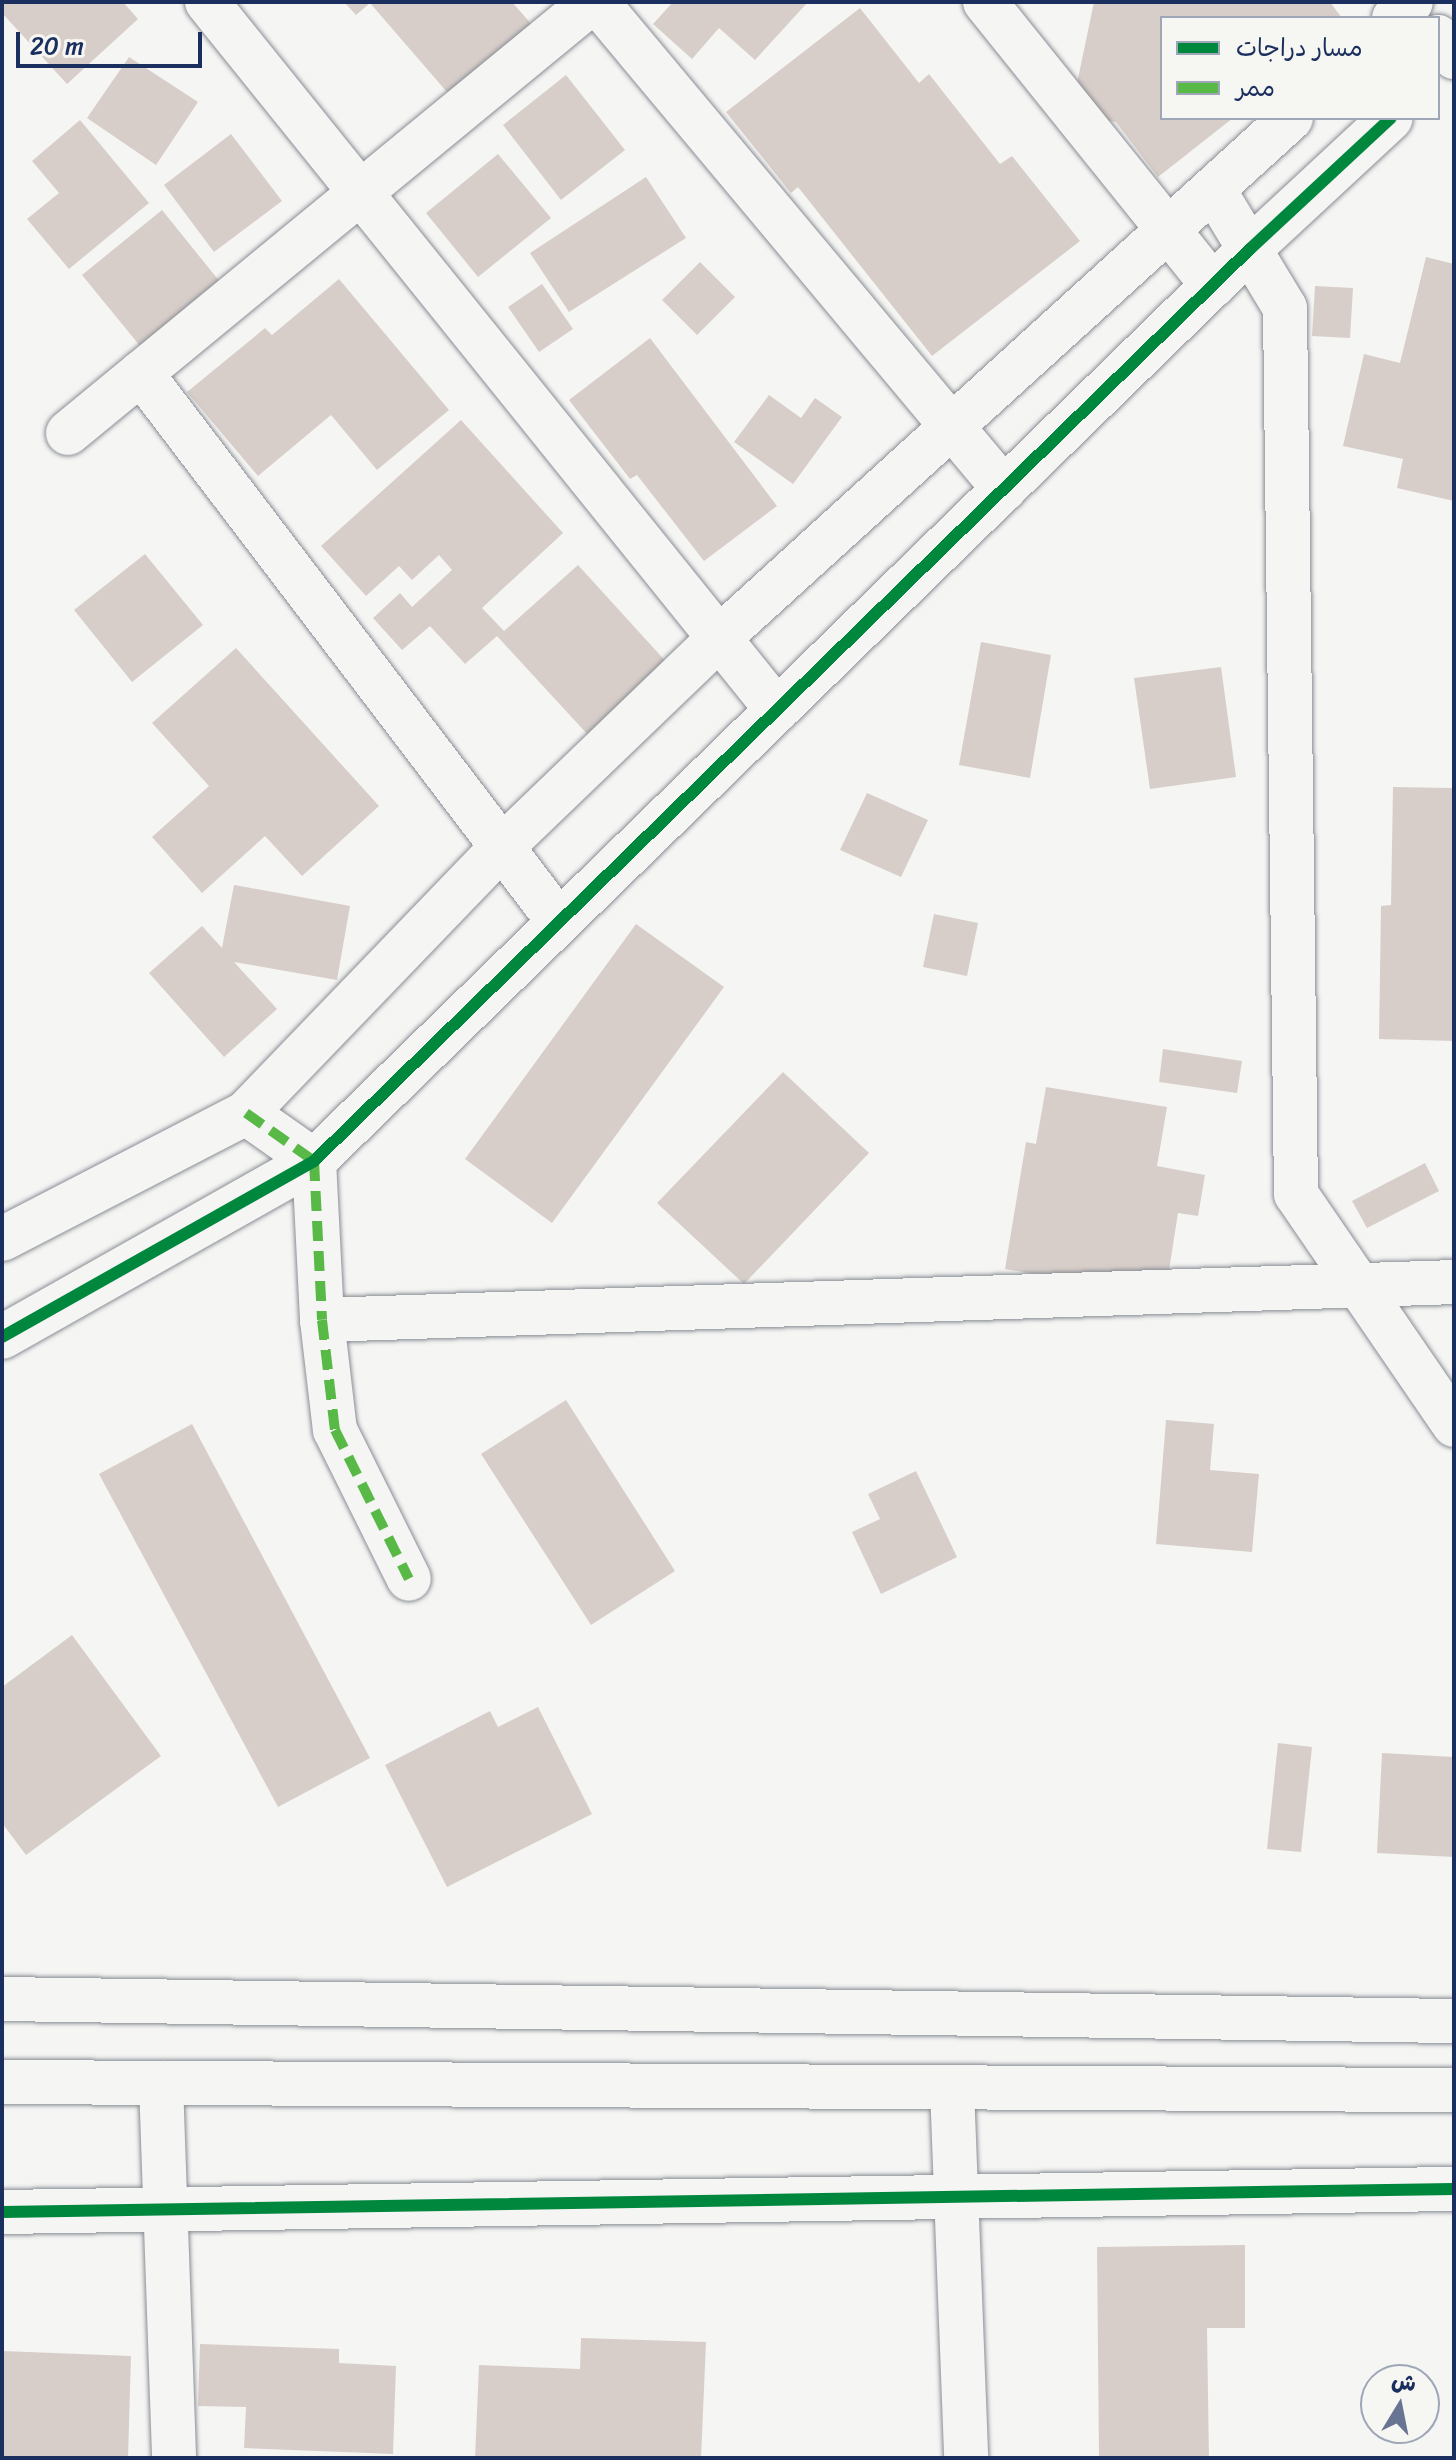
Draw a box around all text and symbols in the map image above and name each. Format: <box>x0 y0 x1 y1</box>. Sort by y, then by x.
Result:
scale bar <box>20 16 206 66</box>
legend <box>1160 16 1440 120</box>
text: 20 m <box>30 25 84 67</box>
text: مسار دراجات <box>1236 27 1363 69</box>
text: ممر <box>1236 67 1275 109</box>
text: ش <box>1389 2361 1419 2403</box>
north arrow <box>1360 2364 1440 2444</box>

